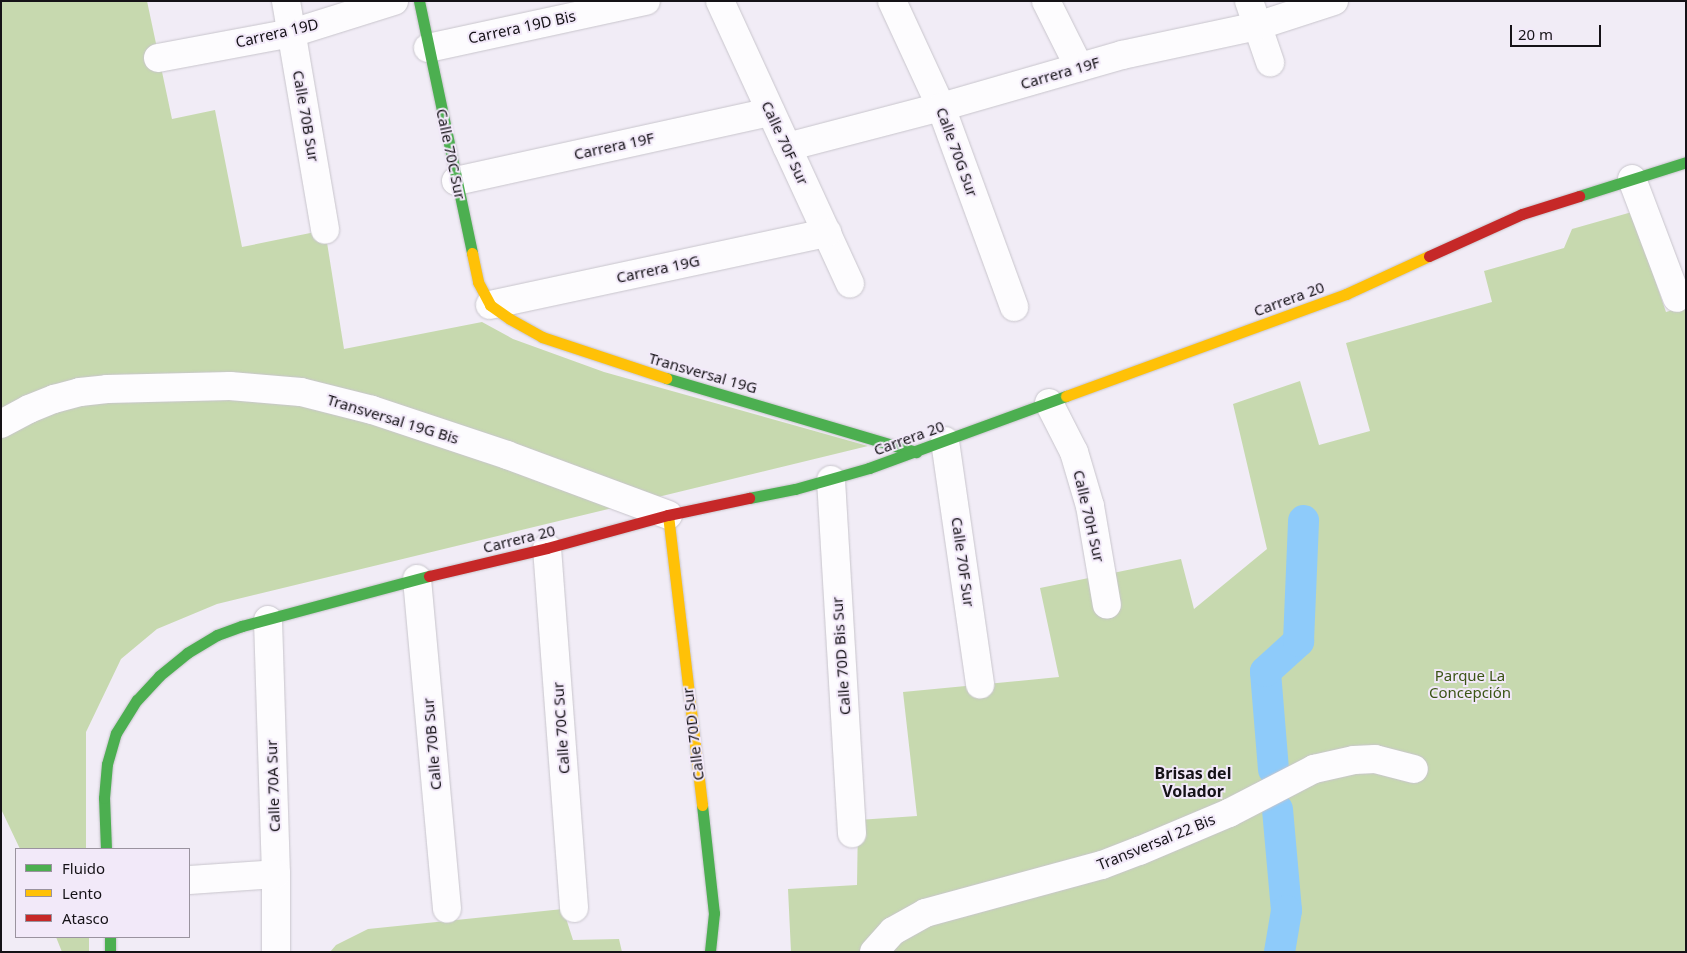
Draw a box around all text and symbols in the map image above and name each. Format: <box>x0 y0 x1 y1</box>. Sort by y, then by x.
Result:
street label: Carrera 19D Bis <box>467 7 577 47</box>
street label: Carrera 19D <box>234 15 320 51</box>
scale bar <box>1512 15 1603 47</box>
text: 20 m <box>1518 24 1553 44</box>
street label: Carrera 19F <box>1018 53 1102 93</box>
street label: Calle 70B Sur <box>289 69 323 163</box>
street label: Calle 70F Sur <box>758 98 812 188</box>
street label: Calle 70G Sur <box>933 105 981 199</box>
street label: Calle 70C Sur <box>433 107 469 201</box>
street label: Carrera 19F <box>572 129 656 163</box>
street label: Carrera 19G <box>615 251 701 287</box>
street label: Carrera 20 <box>1251 278 1327 320</box>
street label: Transversal 19G <box>647 349 759 397</box>
street label: Transversal 19G Bis <box>325 390 461 448</box>
street label: Carrera 20 <box>871 417 947 459</box>
street label: Calle 70H Sur <box>1070 468 1108 564</box>
street label: Calle 70F Sur <box>948 516 978 608</box>
street label: Carrera 20 <box>481 521 557 557</box>
street label: Calle 70D Bis Sur <box>828 596 854 716</box>
park label: Parque La Concepción <box>1429 666 1511 701</box>
street label: Calle 70C Sur <box>549 681 573 775</box>
street label: Calle 70D Sur <box>678 686 708 782</box>
street label: Calle 70B Sur <box>419 697 445 791</box>
street label: Calle 70A Sur <box>262 740 284 832</box>
district label: Brisas del Volador <box>1155 763 1231 801</box>
street label: Transversal 22 Bis <box>1094 810 1218 874</box>
legend <box>15 848 190 938</box>
text: Fluido <box>62 858 105 878</box>
text: Lento <box>62 883 102 903</box>
text: Atasco <box>62 908 109 928</box>

